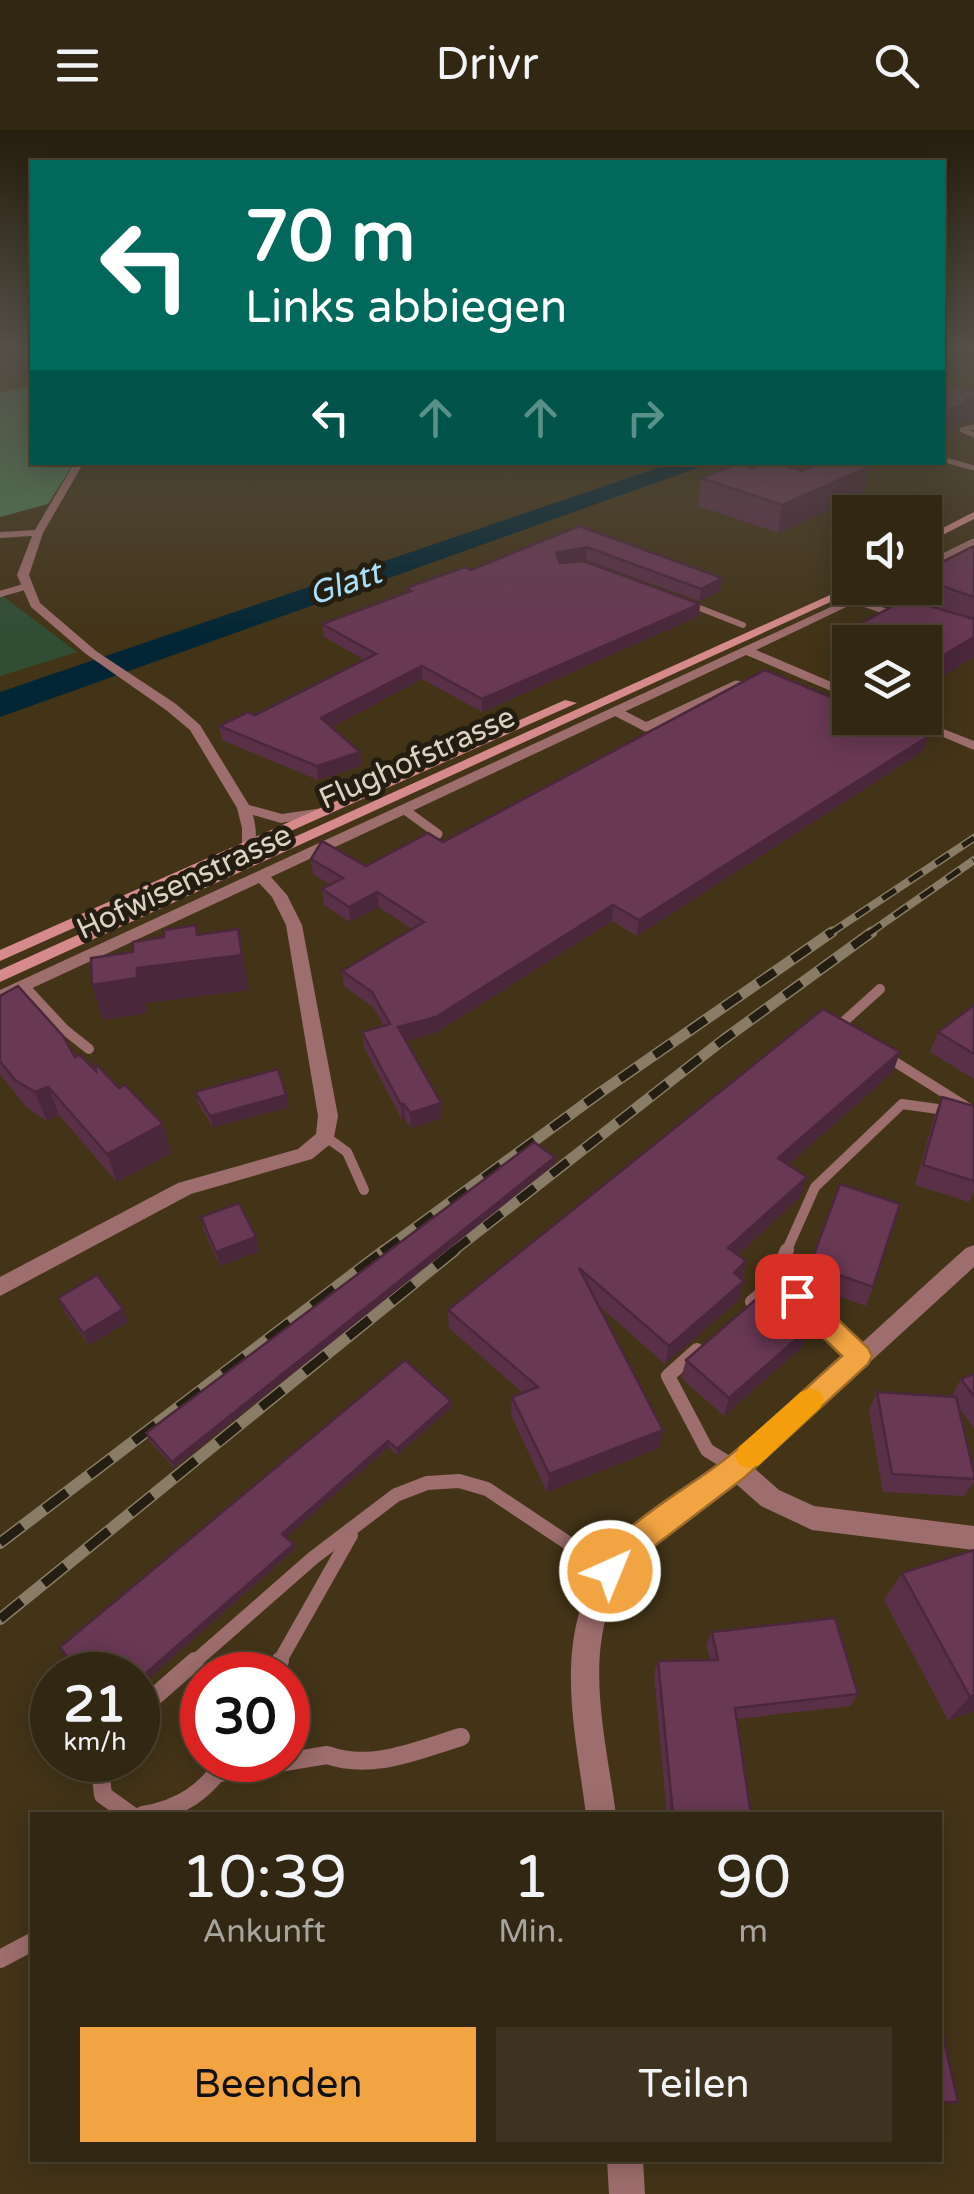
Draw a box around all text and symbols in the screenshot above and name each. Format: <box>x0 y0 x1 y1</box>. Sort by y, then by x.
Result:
icon: menu <box>50 38 105 93</box>
text: Drivr <box>436 38 538 92</box>
icon: search <box>869 38 924 93</box>
text: 70 m <box>245 196 415 280</box>
icon: left <box>80 200 210 330</box>
text: Links abbiegen <box>245 281 567 335</box>
icon: left <box>303 390 358 445</box>
icon: ahead <box>408 390 463 445</box>
icon: ahead <box>513 390 568 445</box>
icon: right <box>618 390 673 445</box>
map controls <box>832 495 942 735</box>
button: sound <box>832 495 942 605</box>
water label: Glatt <box>304 553 390 614</box>
button: layers <box>832 625 942 735</box>
street label: Flughofstrasse <box>313 698 521 818</box>
street label: Hofwisenstrasse <box>71 816 297 948</box>
pin <box>755 1254 840 1339</box>
icon: arrive <box>770 1269 825 1324</box>
position arrow <box>558 1519 662 1623</box>
speed limit sign: 30 <box>180 1652 310 1782</box>
text: 21 <box>64 1675 126 1735</box>
text: km/h <box>64 1727 126 1757</box>
text: 10:39 <box>181 1842 347 1914</box>
text: 1 <box>513 1842 550 1914</box>
text: 90 <box>716 1842 791 1914</box>
text: Ankunft <box>202 1913 326 1951</box>
text: Min. <box>498 1913 565 1951</box>
text: m <box>739 1913 768 1951</box>
button: Beenden <box>80 2027 476 2142</box>
button: Teilen <box>496 2027 892 2142</box>

